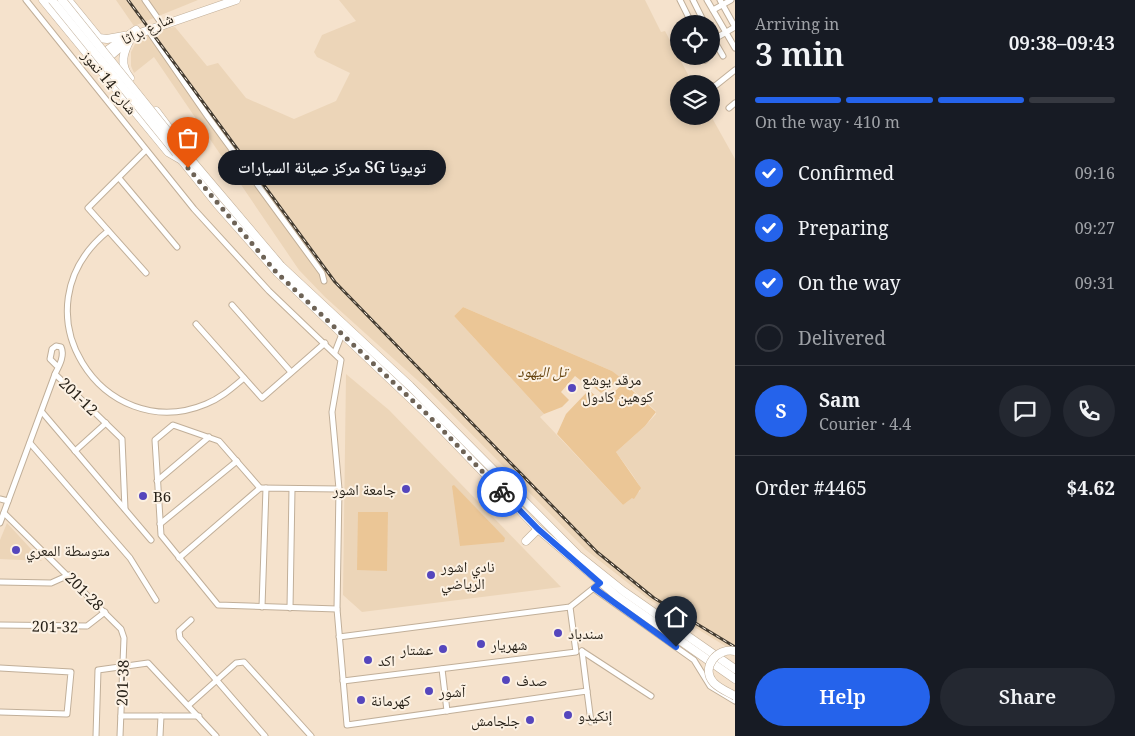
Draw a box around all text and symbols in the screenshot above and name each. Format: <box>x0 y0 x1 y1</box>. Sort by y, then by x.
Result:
street label: شارع براثا <box>118 7 177 50</box>
text: Arriving in <box>755 13 839 35</box>
map controls <box>670 15 720 125</box>
button: locate <box>670 15 720 65</box>
text: 09:38–09:43 <box>1009 30 1115 56</box>
text: 3 min <box>755 32 844 75</box>
street label: شارع 14 تموز <box>77 45 142 119</box>
button: layers <box>670 75 720 125</box>
text: On the way · 410 m <box>755 111 900 133</box>
pin <box>167 117 209 168</box>
icon: bag <box>174 124 202 152</box>
callout: مركز صيانة السيارات SG تويوتا <box>218 150 446 186</box>
text: مركز صيانة السيارات SG تويوتا <box>238 156 426 178</box>
icon: check <box>755 159 783 187</box>
text: Confirmed <box>798 160 894 186</box>
text: 09:16 <box>1075 162 1115 184</box>
icon: check <box>755 214 783 242</box>
text: Preparing <box>798 215 888 241</box>
text: 09:27 <box>1075 217 1115 239</box>
icon: check <box>755 269 783 297</box>
text: On the way <box>798 270 901 296</box>
text: 09:31 <box>1075 272 1115 294</box>
text: Delivered <box>798 325 886 351</box>
park label: تل اليهود <box>517 361 570 381</box>
place label: مرقد يوشع كوهين كادول <box>582 369 653 407</box>
street label: 201-12 <box>55 373 103 419</box>
marker: مرقد يوشع كوهين كادول <box>566 382 578 394</box>
button: chat <box>999 385 1051 437</box>
button: phone <box>1063 385 1115 437</box>
text: Sam <box>819 387 860 413</box>
text: S <box>775 398 787 424</box>
text: Courier · 4.4 <box>819 413 911 435</box>
courier <box>477 467 527 517</box>
text: Order #4465 <box>755 475 867 501</box>
text: $4.62 <box>1066 475 1115 501</box>
icon: bike <box>488 478 516 506</box>
place label: جامعة اشور <box>332 479 396 499</box>
marker: جامعة اشور <box>400 483 412 495</box>
place label: B6 <box>153 486 171 506</box>
marker: B6 <box>137 490 149 502</box>
place label: متوسطة المعري <box>26 540 110 563</box>
marker: متوسطة المعري <box>10 544 22 556</box>
place label: نادي اشور الرياضي <box>440 556 495 596</box>
street label: 201-28 <box>61 567 109 615</box>
marker: نادي اشور الرياضي <box>425 569 437 581</box>
pin <box>655 596 697 647</box>
icon: home <box>662 603 690 631</box>
street label: 201-32 <box>32 616 78 636</box>
place label: سندباد <box>568 623 604 643</box>
marker: سندباد <box>552 627 564 639</box>
place label: شهريار <box>490 634 528 654</box>
marker: شهريار <box>475 638 487 650</box>
place label: عشتار <box>399 639 433 659</box>
marker: عشتار <box>437 643 449 655</box>
place label: اكد <box>378 650 395 670</box>
marker: اكد <box>362 654 374 666</box>
street label: 201-38 <box>111 659 133 707</box>
button: Help <box>755 668 930 726</box>
button: Share <box>940 668 1115 726</box>
place label: صدف <box>516 670 548 690</box>
marker: صدف <box>500 674 512 686</box>
place label: آشور <box>438 681 466 701</box>
marker: آشور <box>423 685 435 697</box>
place label: كهرمانة <box>371 690 411 710</box>
marker: كهرمانة <box>355 694 367 706</box>
place label: إنكيدو <box>578 705 613 726</box>
marker: إنكيدو <box>562 709 574 721</box>
place label: جلجامش <box>471 710 520 731</box>
marker: جلجامش <box>524 714 536 726</box>

